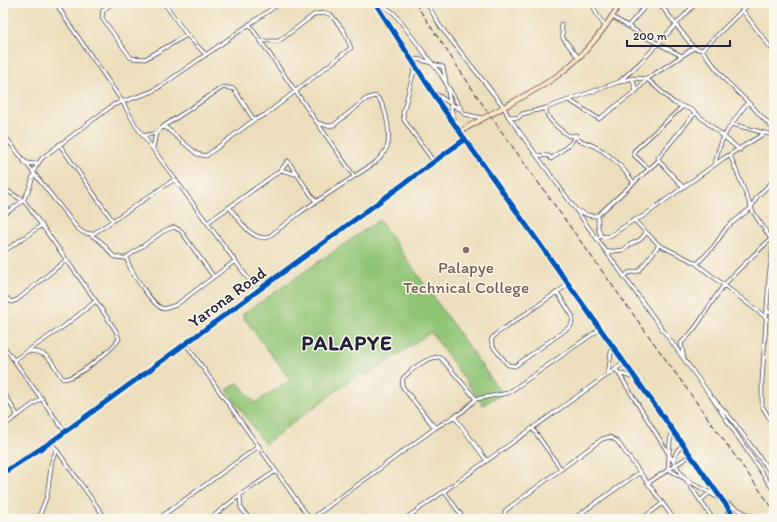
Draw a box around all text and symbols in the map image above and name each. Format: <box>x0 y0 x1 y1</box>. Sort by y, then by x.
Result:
scale bar <box>627 22 730 48</box>
text: 200 m <box>633 29 667 43</box>
marker: Palapye Technical College <box>461 245 471 255</box>
place label: Palapye Technical College <box>403 257 529 297</box>
street label: Yarona Road <box>184 262 270 332</box>
district label: PALAPYE <box>301 330 393 355</box>

